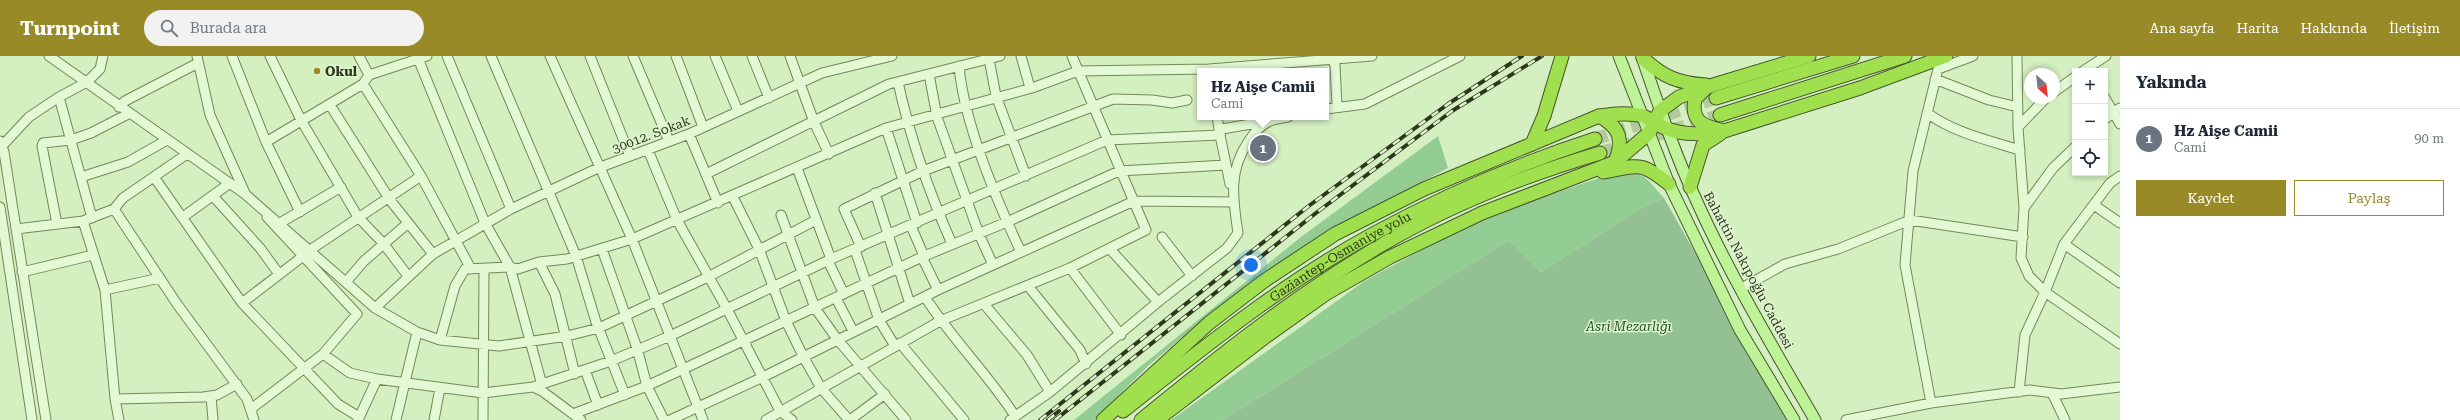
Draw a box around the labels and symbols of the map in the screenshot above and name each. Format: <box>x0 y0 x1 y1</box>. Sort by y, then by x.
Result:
place label: Okul <box>325 64 358 79</box>
marker: Okul <box>312 66 322 76</box>
north arrow <box>2024 68 2060 104</box>
street label: 30012. Sokak <box>610 113 692 156</box>
pin: 1 <box>1250 133 1276 163</box>
street label: Bahattin Nakıpoğlu Caddesi <box>1701 189 1796 351</box>
street label: Gaziantep-Osmaniye yolu <box>1267 209 1413 305</box>
your location <box>1241 255 1261 275</box>
park label: Asri Mezarlığı <box>1585 319 1672 334</box>

